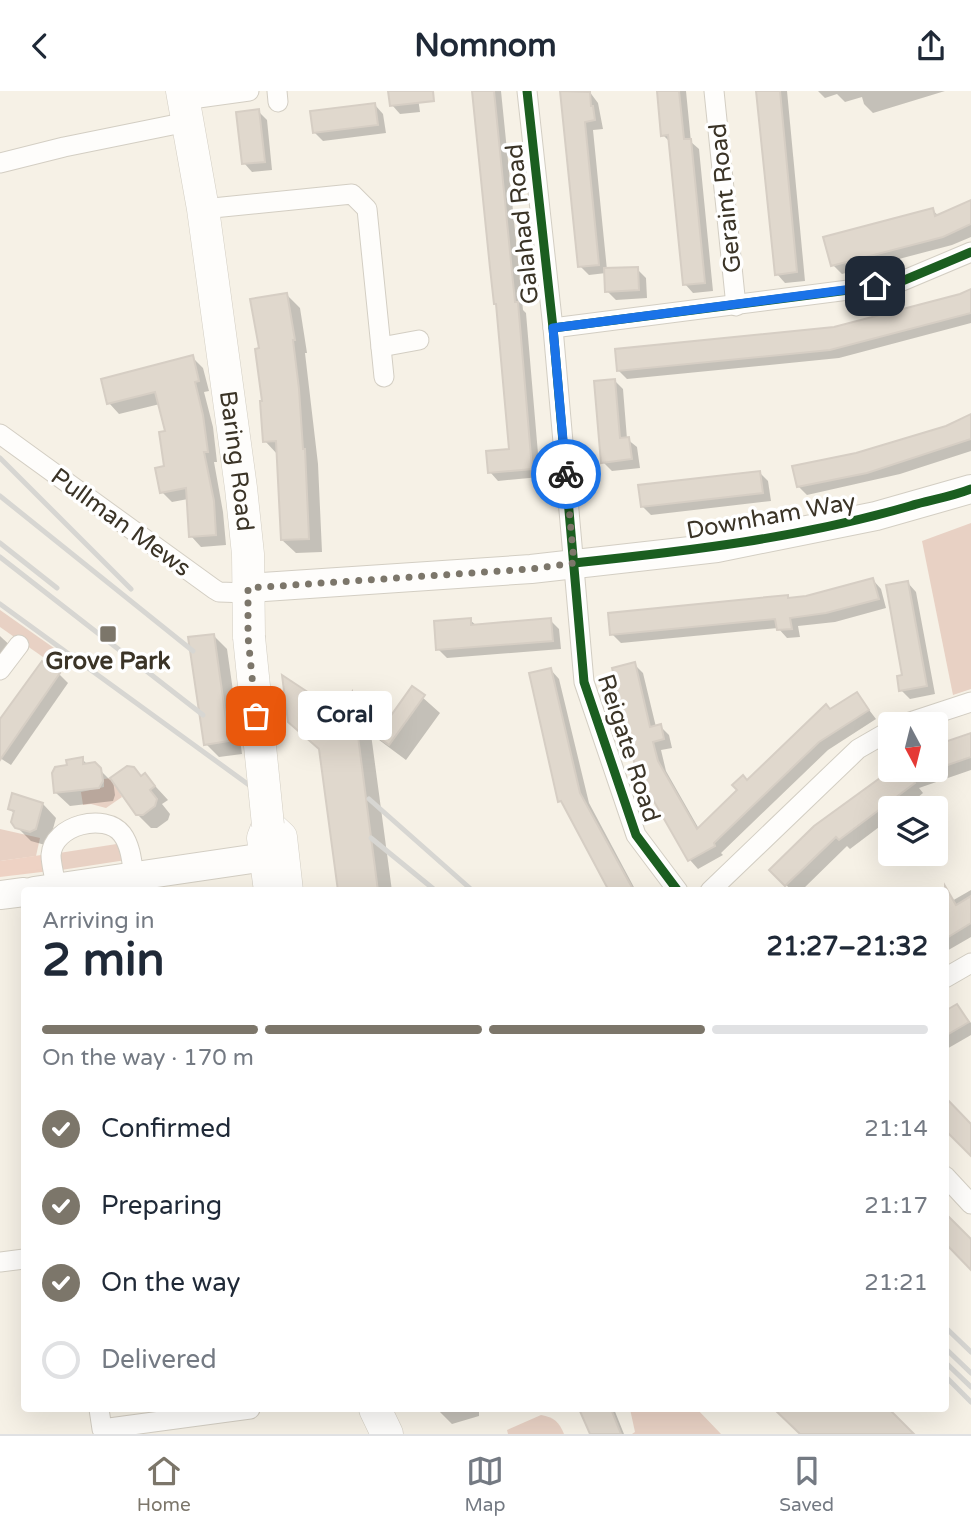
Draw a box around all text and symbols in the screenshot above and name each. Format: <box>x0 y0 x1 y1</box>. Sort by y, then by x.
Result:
icon: back <box>21 27 59 65</box>
text: Nomnom <box>414 27 557 65</box>
icon: share <box>912 27 950 65</box>
street label: Geraint Road <box>703 122 748 274</box>
street label: Galahad Road <box>500 142 545 305</box>
pin <box>845 256 905 316</box>
icon: home <box>856 267 894 305</box>
street label: Baring Road <box>213 389 260 533</box>
courier <box>531 439 601 509</box>
icon: bike <box>547 455 585 493</box>
street label: Pullman Mews <box>45 462 196 583</box>
street label: Downham Way <box>684 487 858 546</box>
marker: Grove Park <box>98 624 118 644</box>
place label: Grove Park <box>45 647 171 676</box>
street label: Reigate Road <box>591 670 666 826</box>
pin <box>226 686 286 746</box>
callout: Coral <box>298 691 392 741</box>
icon: bag <box>237 697 275 735</box>
text: Coral <box>316 701 374 729</box>
north arrow <box>878 712 948 782</box>
map controls <box>878 712 948 866</box>
button: layers <box>878 796 948 866</box>
text: Arriving in <box>42 907 155 935</box>
text: 21:27–21:32 <box>767 931 928 962</box>
text: 2 min <box>42 933 165 988</box>
text: On the way · 170 m <box>42 1044 254 1072</box>
icon: check <box>42 1110 80 1148</box>
text: Confirmed <box>101 1113 231 1144</box>
text: 21:14 <box>864 1115 928 1143</box>
icon: check <box>42 1187 80 1225</box>
text: Preparing <box>101 1190 222 1221</box>
text: 21:17 <box>864 1192 928 1220</box>
icon: check <box>42 1264 80 1302</box>
text: On the way <box>101 1267 241 1298</box>
text: 21:21 <box>864 1269 928 1297</box>
text: Delivered <box>101 1344 217 1375</box>
tab: Home <box>137 1452 191 1516</box>
tab: Map <box>464 1452 505 1516</box>
tab: Saved <box>779 1452 834 1516</box>

